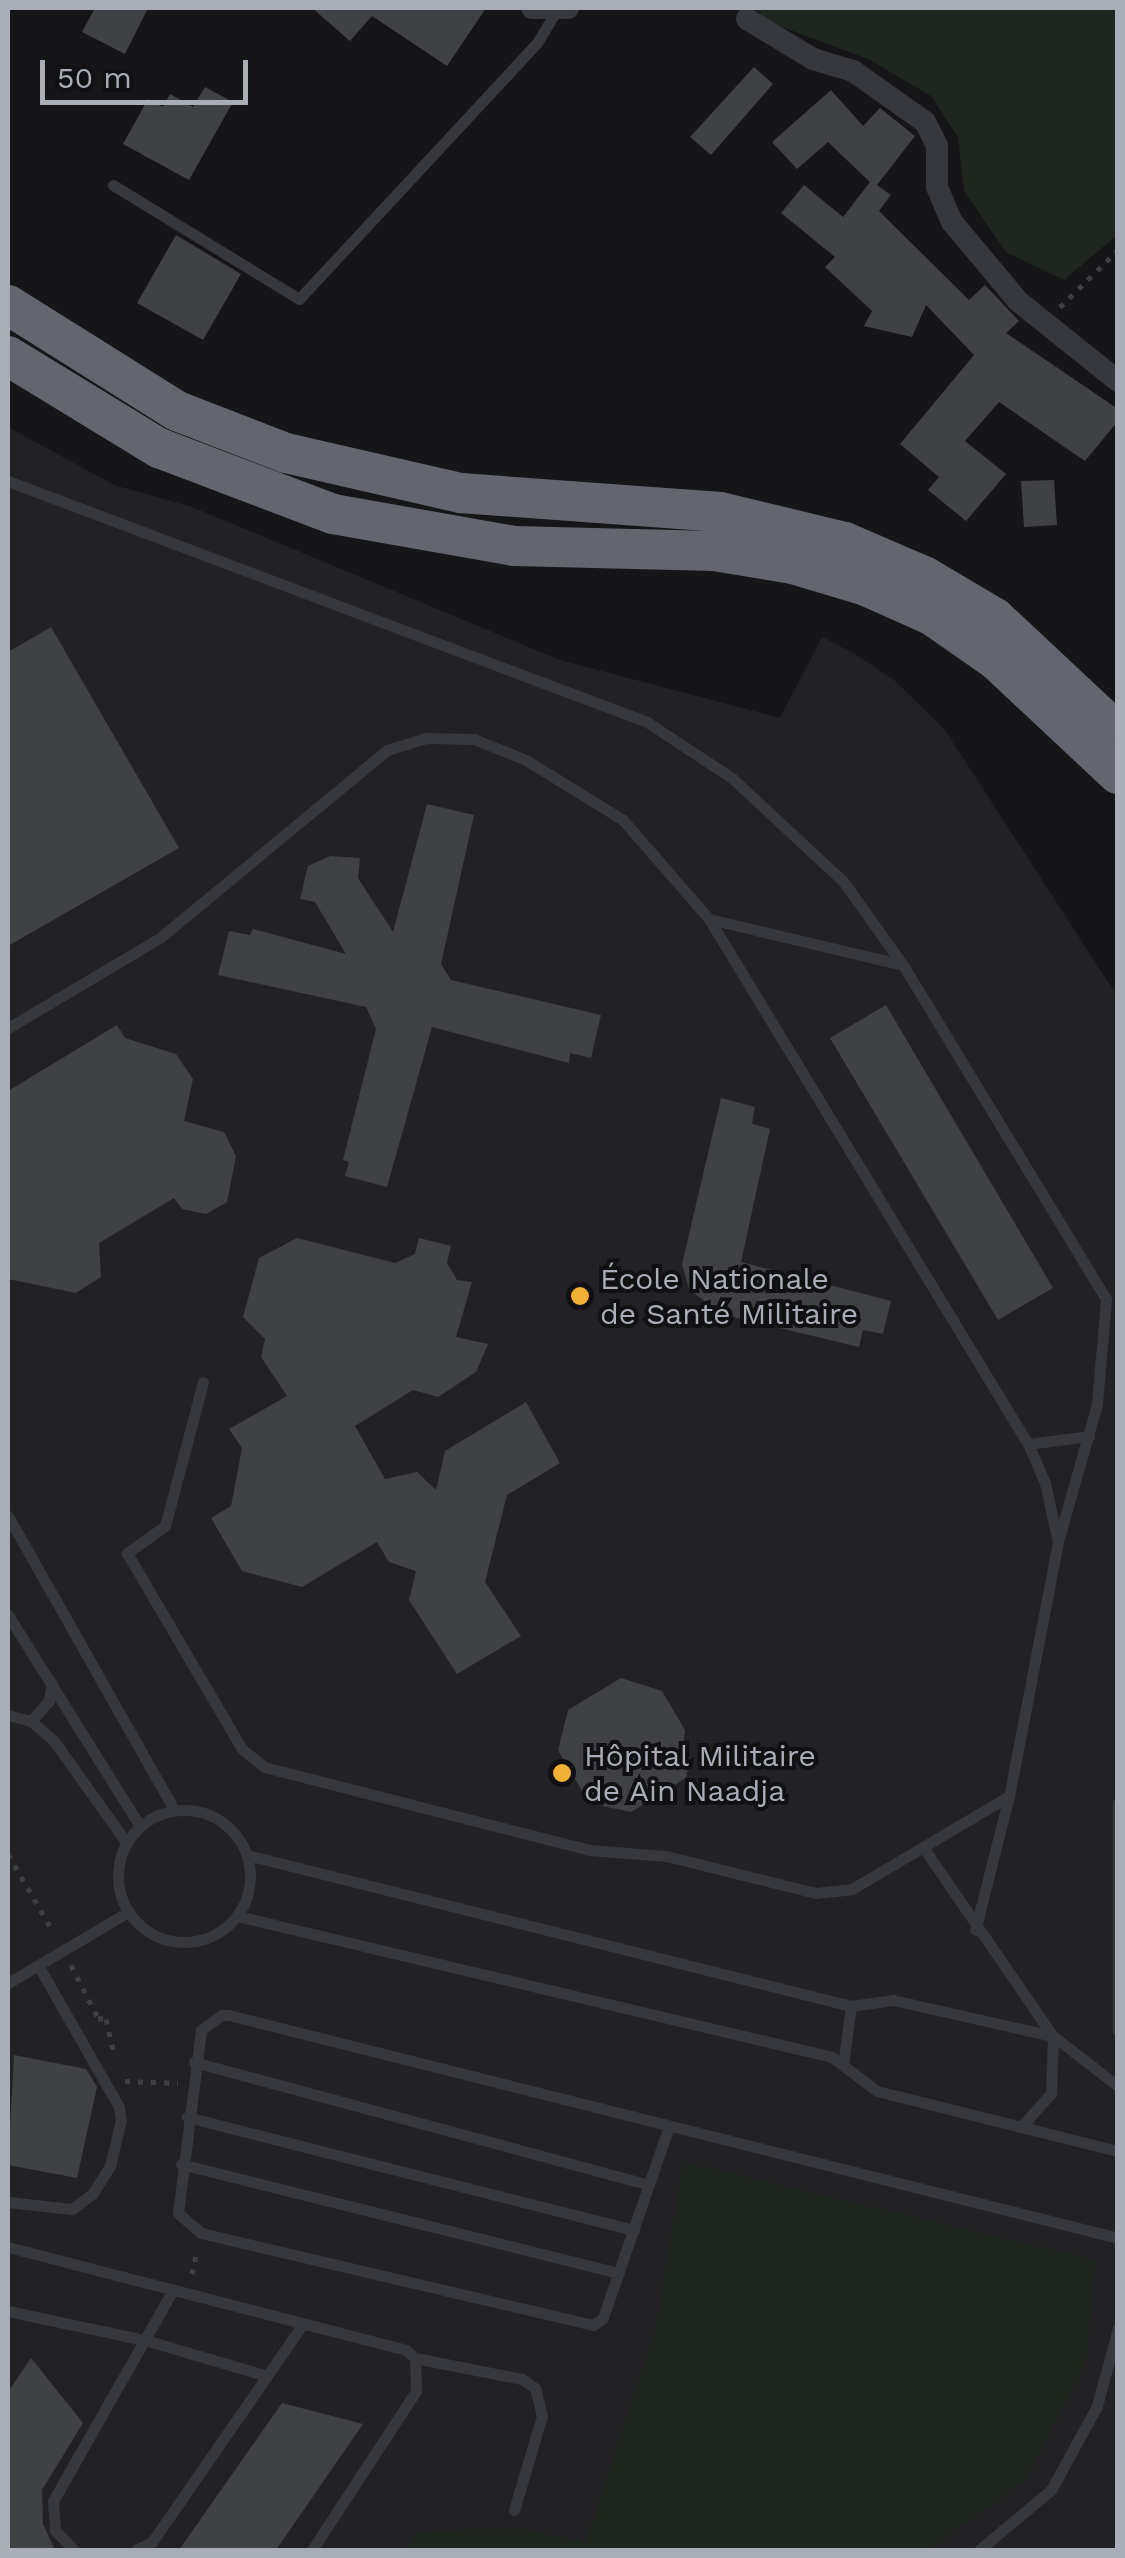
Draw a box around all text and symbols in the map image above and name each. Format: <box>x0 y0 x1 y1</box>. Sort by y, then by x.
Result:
scale bar <box>45 40 252 102</box>
text: 50 m <box>57 60 132 95</box>
place label: École Nationale de Santé Militaire <box>600 1261 858 1332</box>
marker: École Nationale de Santé Militaire <box>569 1285 591 1307</box>
place label: Hôpital Militaire de Ain Naadja <box>584 1738 817 1808</box>
marker: Hôpital Militaire de Ain Naadja <box>549 1760 575 1786</box>

